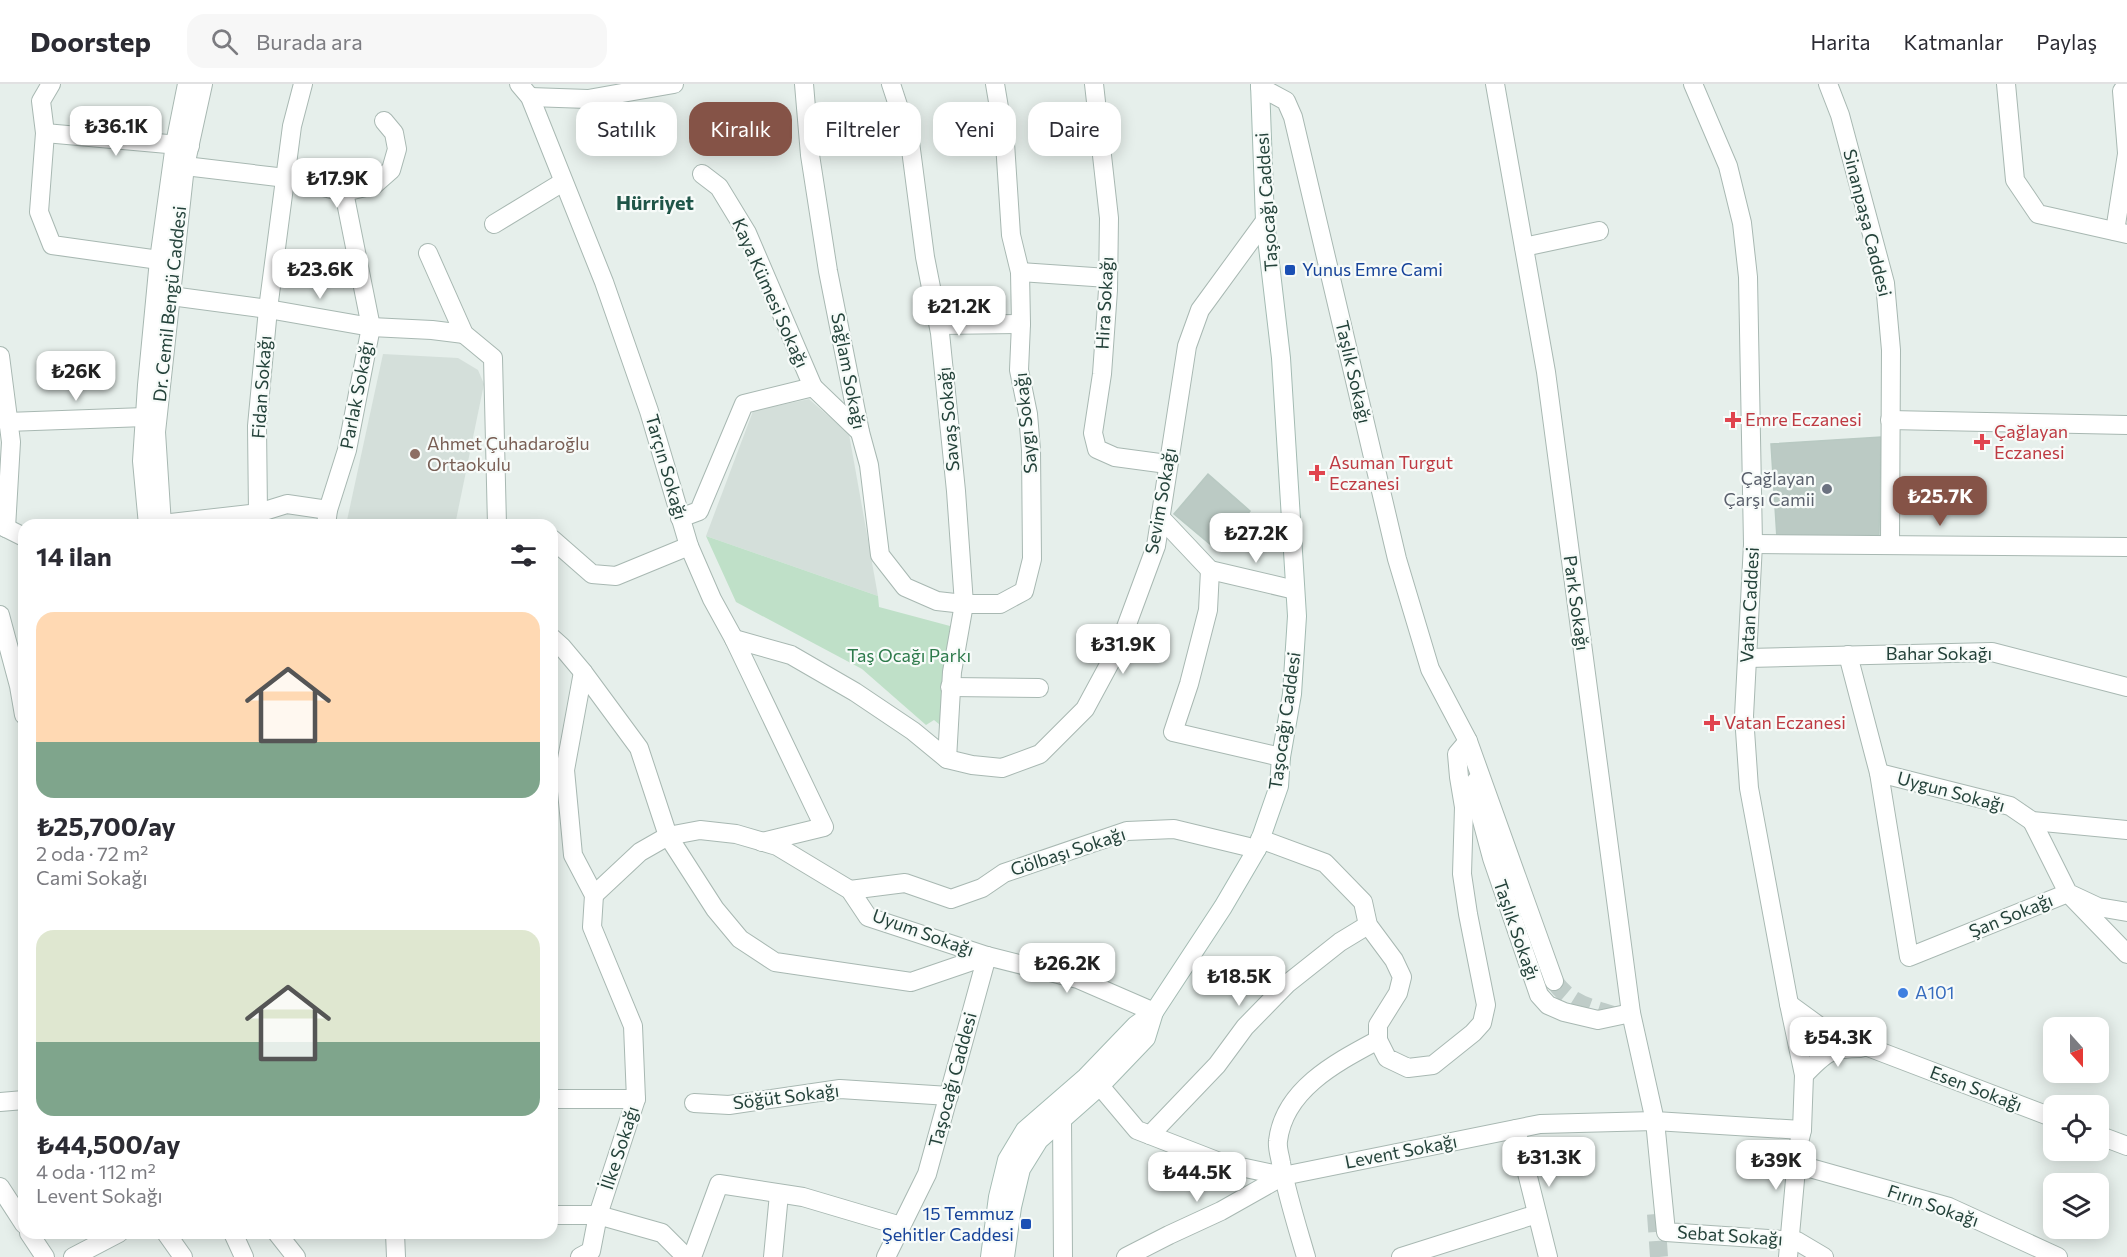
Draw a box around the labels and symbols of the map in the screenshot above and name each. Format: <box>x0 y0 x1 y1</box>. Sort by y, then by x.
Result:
pin: ₺36.1K <box>67 106 165 157</box>
street label: Taşocağı Caddesi <box>1250 132 1282 272</box>
street label: Sinanpaşa Caddesi <box>1839 147 1897 299</box>
pin: ₺17.9K <box>288 158 386 209</box>
district label: Hürriyet <box>616 190 694 214</box>
street label: Dr. Cemil Bengü Caddesi <box>148 205 190 403</box>
street label: Kaya Kümesi Sokağı <box>728 214 814 371</box>
pin: ₺23.6K <box>271 249 369 300</box>
street label: Hira Sokağı <box>1091 256 1117 350</box>
place label: Yunus Emre Cami <box>1302 258 1443 280</box>
marker: Yunus Emre Cami <box>1283 263 1297 277</box>
pin: ₺21.2K <box>910 286 1008 337</box>
street label: Sağlam Sokağı <box>827 311 871 431</box>
street label: Taşlık Sokağı <box>1331 318 1376 425</box>
street label: Fidan Sokağı <box>246 335 276 439</box>
street label: Parlak Sokağı <box>335 339 377 451</box>
pin: ₺26K <box>40 351 112 402</box>
street label: Savaş Sokağı <box>932 366 964 472</box>
street label: Saygı Sokağı <box>1009 371 1041 475</box>
place label: Emre Eczanesi <box>1745 408 1862 430</box>
street label: Tarçın Sokağı <box>641 412 692 522</box>
marker: Emre Eczanesi <box>1726 413 1740 427</box>
place label: Çağlayan Eczanesi <box>1994 420 2068 463</box>
place label: Ahmet Çuhadaroğlu Ortaokulu <box>427 432 590 475</box>
marker: Çağlayan Eczanesi <box>1975 435 1989 449</box>
street label: Sevim Sokağı <box>1140 446 1180 556</box>
marker: Ahmet Çuhadaroğlu Ortaokulu <box>408 447 422 461</box>
place label: Asuman Turgut Eczanesi <box>1329 451 1453 494</box>
marker: Asuman Turgut Eczanesi <box>1310 466 1324 480</box>
place label: Çağlayan Çarşı Camii <box>1723 467 1815 510</box>
pin: ₺25.7K <box>1891 476 1989 527</box>
marker: Çağlayan Çarşı Camii <box>1820 482 1834 496</box>
pin: ₺27.2K <box>1207 513 1305 564</box>
street label: Vatan Caddesi <box>1735 546 1763 664</box>
street label: Park Sokağı <box>1559 554 1595 652</box>
pin: ₺31.9K <box>1074 624 1172 675</box>
street label: Bahar Sokağı <box>1886 642 1992 664</box>
park label: Taş Ocağı Parkı <box>847 644 971 666</box>
street label: Taşocağı Caddesi <box>1263 650 1305 791</box>
place label: Vatan Eczanesi <box>1724 711 1846 733</box>
marker: Vatan Eczanesi <box>1705 716 1719 730</box>
street label: Uygun Sokağı <box>1895 766 2008 816</box>
street label: Gölbaşı Sokağı <box>1007 822 1128 880</box>
street label: Taşlık Sokağı <box>1489 877 1544 983</box>
street label: Şan Sokağı <box>1965 888 2056 942</box>
street label: Uyum Sokağı <box>870 904 977 961</box>
pin: ₺26.2K <box>1018 943 1116 994</box>
pin: ₺18.5K <box>1190 956 1288 1007</box>
place label: A101 <box>1915 981 1955 1003</box>
marker: A101 <box>1896 986 1910 1000</box>
street label: Taşocağı Caddesi <box>923 1010 981 1150</box>
pin: ₺54.3K <box>1789 1017 1887 1068</box>
north arrow <box>2043 1017 2109 1083</box>
street label: Esen Sokağı <box>1927 1060 2026 1116</box>
street label: Söğüt Sokağı <box>732 1079 840 1113</box>
street label: İlke Sokağı <box>595 1103 643 1192</box>
street label: Levent Sokağı <box>1343 1129 1459 1173</box>
pin: ₺31.3K <box>1500 1137 1598 1188</box>
pin: ₺39K <box>1740 1140 1812 1191</box>
pin: ₺44.5K <box>1148 1152 1246 1203</box>
street label: Fırın Sokağı <box>1885 1179 1982 1231</box>
place label: 15 Temmuz Şehitler Caddesi <box>882 1202 1014 1245</box>
marker: 15 Temmuz Şehitler Caddesi <box>1019 1217 1033 1231</box>
street label: Sebat Sokağı <box>1677 1220 1784 1250</box>

